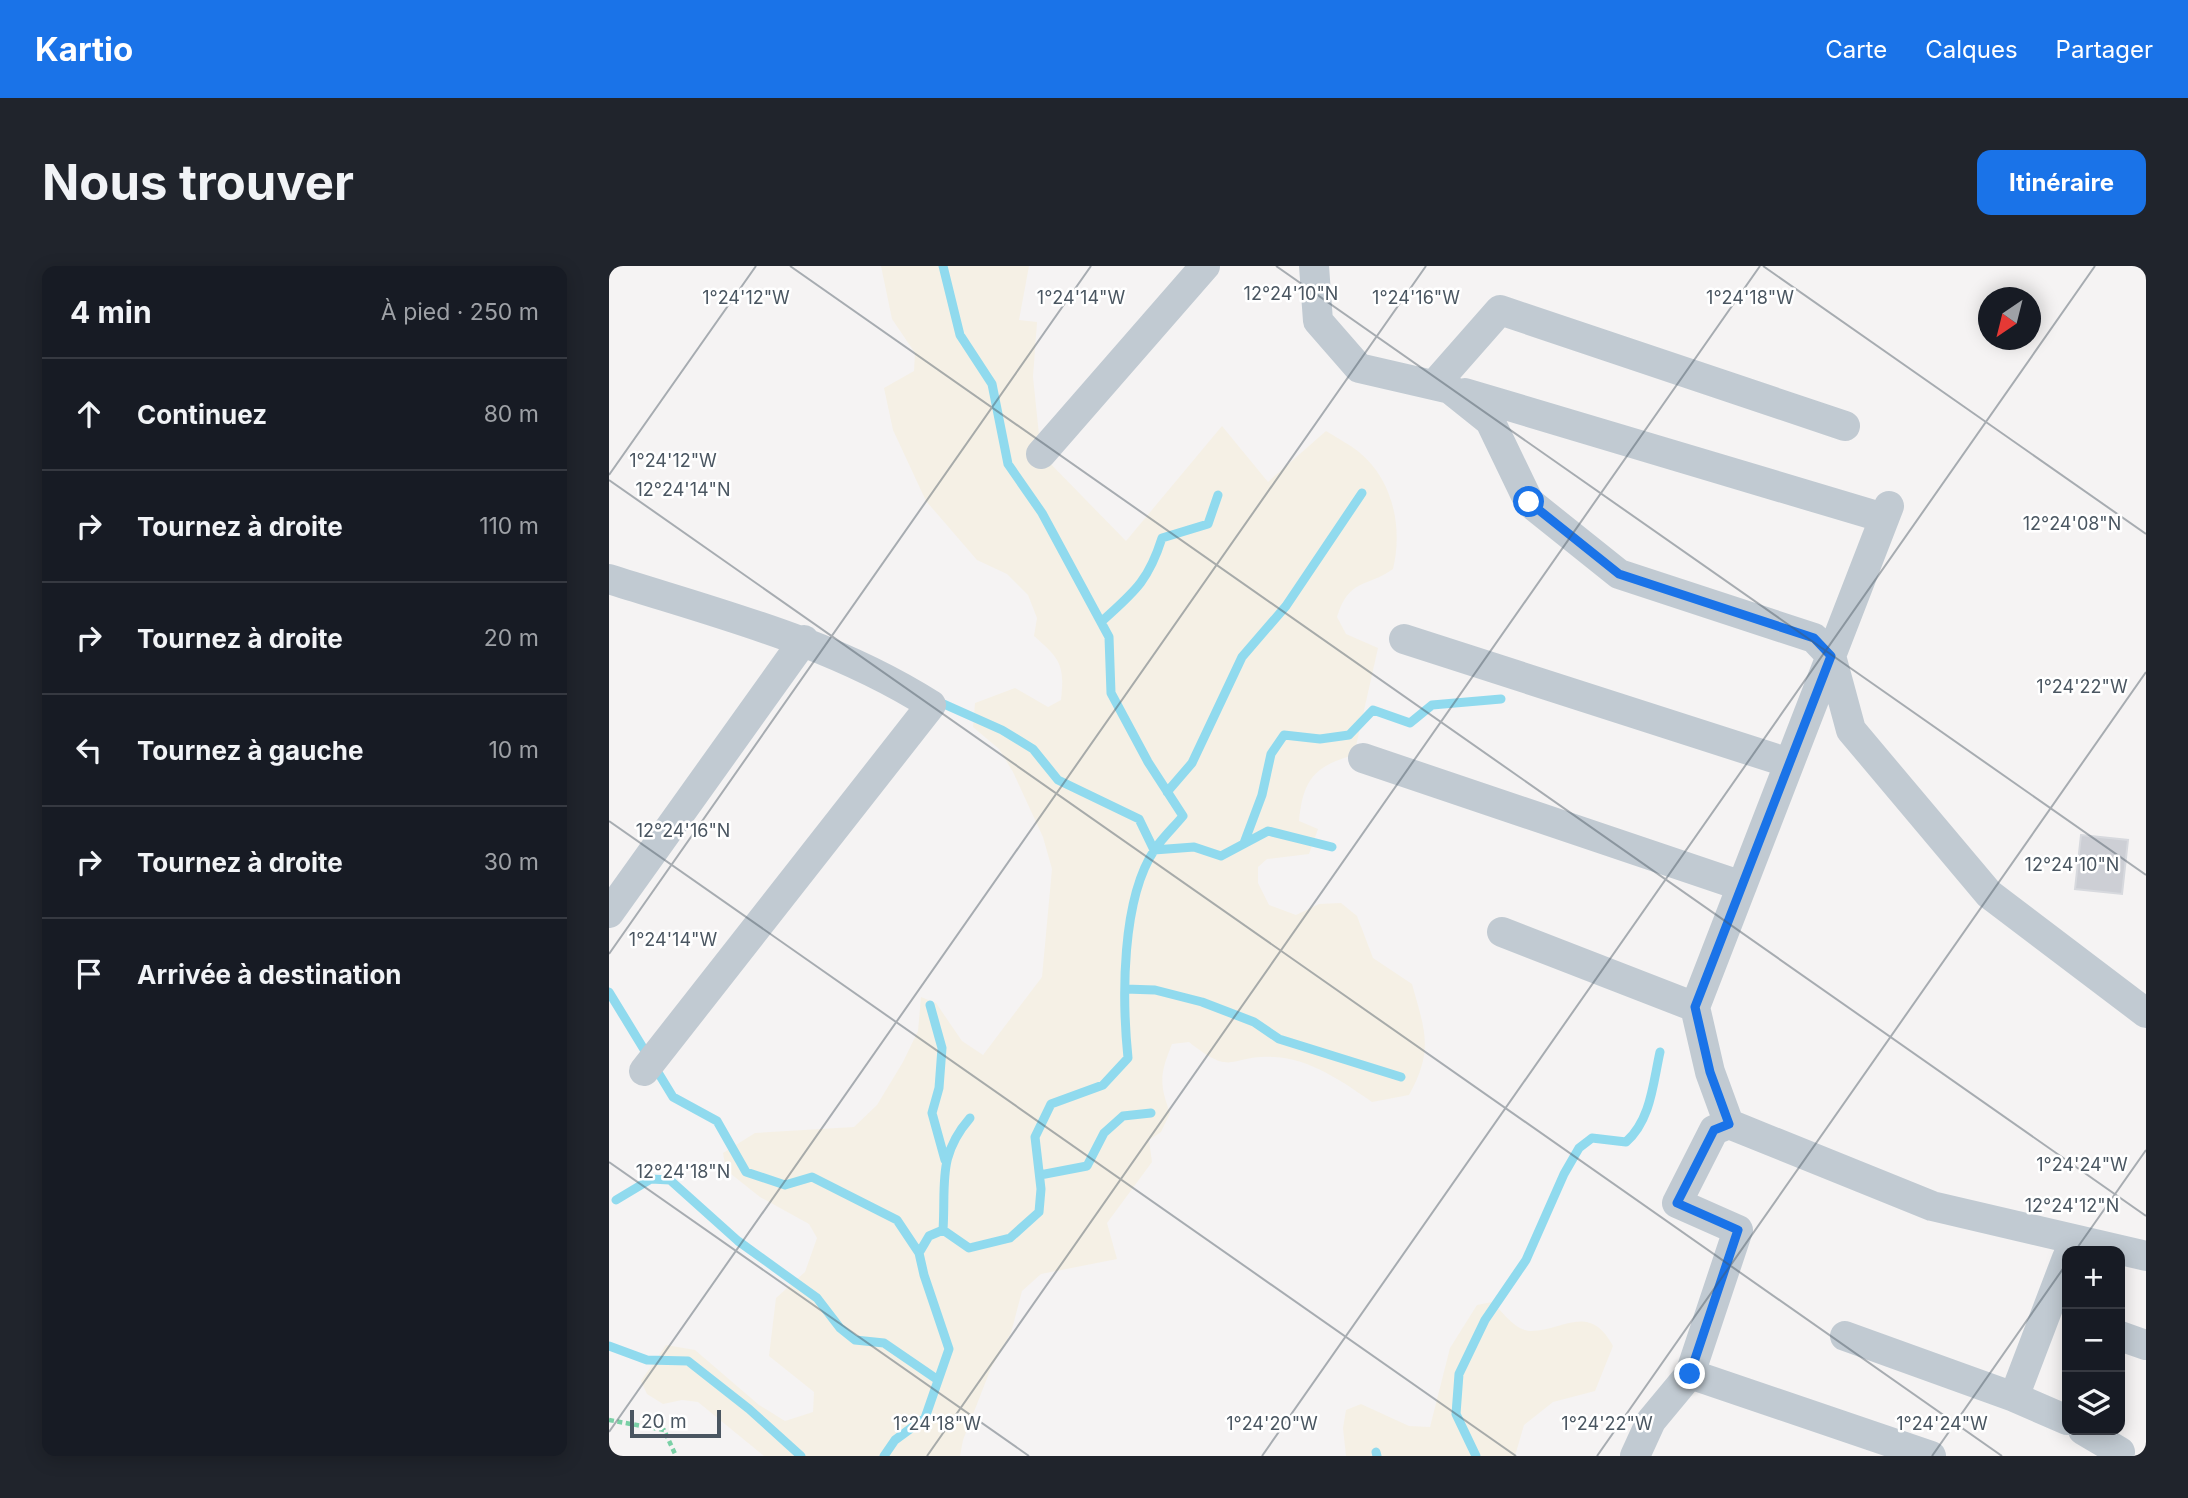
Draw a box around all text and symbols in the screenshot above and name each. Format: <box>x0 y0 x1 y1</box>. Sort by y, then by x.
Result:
text: Kartio <box>35 29 133 69</box>
text: Carte <box>1825 35 1887 64</box>
text: Calques <box>1925 35 2018 64</box>
text: Partager <box>2056 35 2153 64</box>
button: Itinéraire <box>1977 150 2146 215</box>
text: Nous trouver <box>42 153 354 212</box>
text: 12°24'10"N <box>1244 283 1338 304</box>
text: 1°24'12"W <box>702 287 790 308</box>
text: 1°24'14"W <box>1037 287 1125 308</box>
text: 1°24'16"W <box>1372 287 1460 308</box>
text: 1°24'18"W <box>1706 287 1794 308</box>
north arrow <box>1978 287 2041 350</box>
text: 4 min <box>70 294 152 330</box>
text: À pied · 250 m <box>381 298 539 326</box>
icon: ahead <box>70 395 108 433</box>
text: Continuez <box>137 399 267 430</box>
text: 80 m <box>484 400 539 428</box>
text: 1°24'12"W <box>629 450 717 471</box>
text: 12°24'14"N <box>635 479 731 500</box>
route start <box>1513 486 1544 517</box>
icon: right <box>70 507 108 545</box>
text: Tournez à droite <box>137 511 343 542</box>
text: 110 m <box>479 512 539 540</box>
text: 12°24'08"N <box>2023 513 2121 534</box>
icon: right <box>70 619 108 657</box>
text: Tournez à droite <box>137 623 343 654</box>
text: 20 m <box>484 624 539 652</box>
text: 1°24'22"W <box>2036 676 2128 697</box>
icon: left <box>70 731 108 769</box>
text: Tournez à gauche <box>137 735 363 766</box>
text: 10 m <box>489 736 539 764</box>
text: 12°24'16"N <box>636 820 730 841</box>
icon: right <box>70 843 108 881</box>
text: Tournez à droite <box>137 847 343 878</box>
text: 30 m <box>484 848 539 876</box>
text: 12°24'10"N <box>2025 854 2119 875</box>
text: 1°24'14"W <box>629 929 717 950</box>
icon: arrive <box>70 955 108 993</box>
text: Arrivée à destination <box>137 959 402 990</box>
text: 1°24'24"W <box>2036 1154 2128 1175</box>
text: 12°24'18"N <box>636 1161 730 1182</box>
text: 12°24'12"N <box>2025 1195 2119 1216</box>
map controls <box>2062 1246 2125 1435</box>
button: + <box>2062 1246 2125 1309</box>
button: − <box>2062 1309 2125 1372</box>
route end <box>1674 1358 1705 1389</box>
button: layers <box>2062 1372 2125 1435</box>
scale bar <box>630 1407 721 1439</box>
text: 20 m <box>641 1410 687 1433</box>
text: 1°24'18"W <box>893 1413 981 1434</box>
text: 1°24'20"W <box>1226 1413 1318 1434</box>
text: 1°24'22"W <box>1561 1413 1653 1434</box>
text: 1°24'24"W <box>1896 1413 1988 1434</box>

